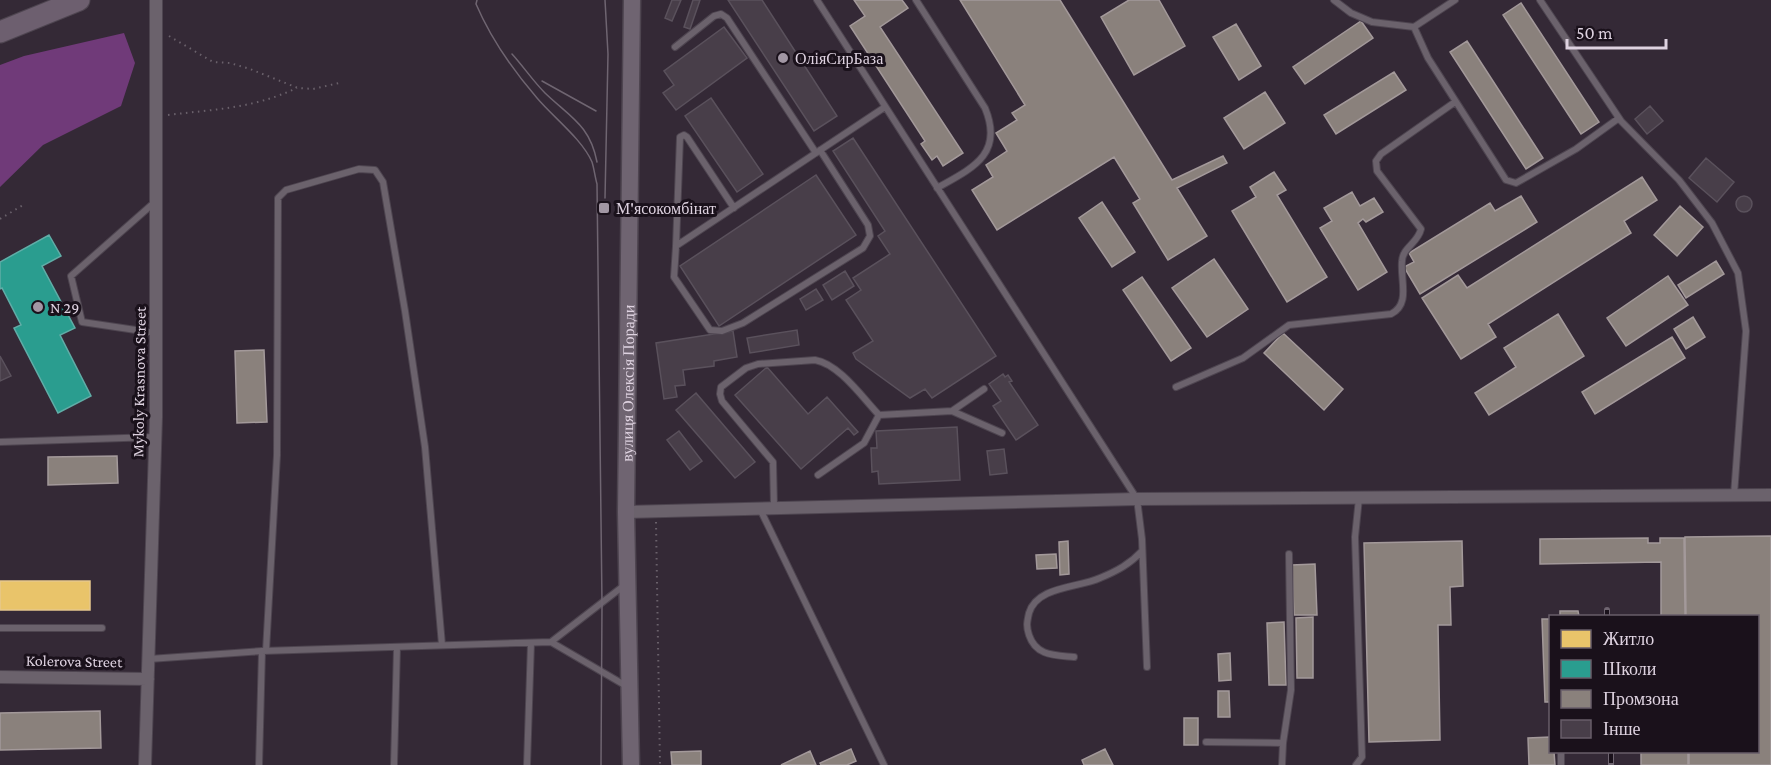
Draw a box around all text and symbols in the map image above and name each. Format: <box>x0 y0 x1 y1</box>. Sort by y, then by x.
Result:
scale bar <box>1567 12 1666 50</box>
text: 50 m <box>1576 23 1613 43</box>
place label: ОліяСирБаза <box>795 50 883 68</box>
marker: ОліяСирБаза <box>776 51 790 65</box>
place label: М'ясокомбінат <box>616 200 716 217</box>
marker: М'ясокомбінат <box>597 201 611 215</box>
place label: N 29 <box>50 299 79 316</box>
marker: N 29 <box>31 300 45 314</box>
street label: вулиця Олексія Поради <box>618 304 638 462</box>
street label: Mykoly Krasnova Street <box>129 306 150 457</box>
legend <box>1549 615 1759 753</box>
text: Житло <box>1603 629 1654 649</box>
street label: Kolerova Street <box>26 652 123 670</box>
text: Школи <box>1603 659 1657 679</box>
text: Промзона <box>1603 689 1679 709</box>
text: Інше <box>1603 719 1640 739</box>

